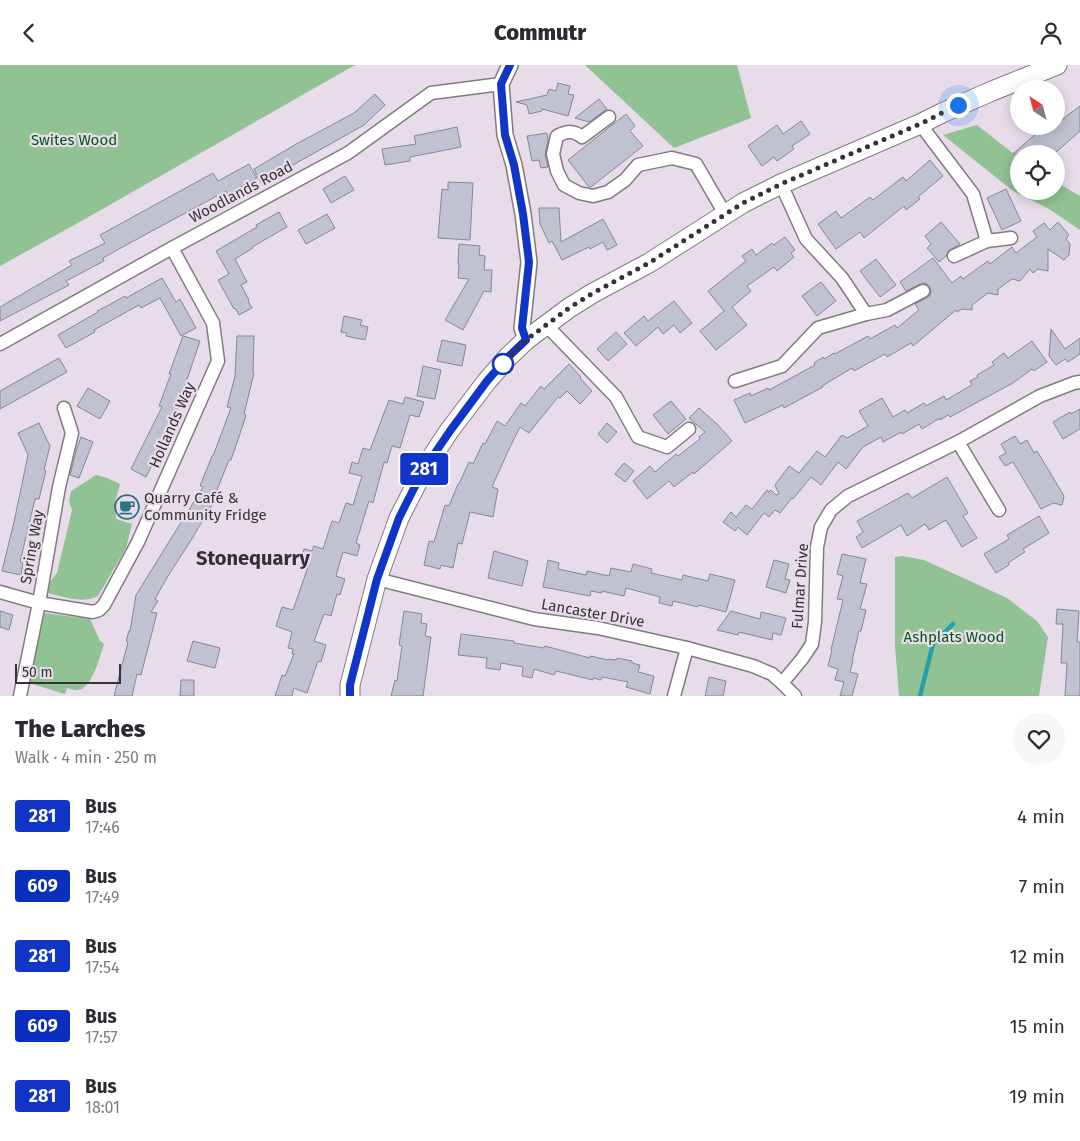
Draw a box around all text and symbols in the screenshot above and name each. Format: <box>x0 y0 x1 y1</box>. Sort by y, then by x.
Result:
icon: back <box>15 19 43 47</box>
text: Commutr <box>494 19 586 46</box>
icon: person <box>1037 19 1065 47</box>
north arrow <box>1010 80 1065 135</box>
map controls <box>1010 80 1065 200</box>
your location <box>946 93 971 118</box>
park label: Swites Wood <box>31 131 117 149</box>
button: locate <box>1010 145 1065 200</box>
street label: Woodlands Road <box>186 157 296 227</box>
unlabelled marker <box>492 353 514 375</box>
street label: Hollands Way <box>145 379 199 471</box>
line badge: 281 <box>395 453 453 485</box>
text: 281 <box>410 458 438 480</box>
place label: Quarry Café & Community Fridge <box>144 489 267 524</box>
cafe icon: Quarry Café & Community Fridge <box>114 494 140 520</box>
street label: Spring Way <box>17 508 47 585</box>
street label: Fulmar Drive <box>788 543 812 629</box>
district label: Stonequarry <box>196 546 311 570</box>
street label: Lancaster Drive <box>540 595 646 631</box>
park label: Ashplats Wood <box>904 628 1004 646</box>
scale bar <box>15 661 121 684</box>
text: 50 m <box>22 664 53 681</box>
button: heart <box>1013 713 1065 765</box>
text: The Larches <box>15 715 145 743</box>
text: Walk · 4 min · 250 m <box>15 748 157 767</box>
text: Bus <box>85 795 117 818</box>
text: 281 <box>29 805 56 827</box>
text: 4 min <box>1017 805 1065 828</box>
text: 17:46 <box>85 818 120 837</box>
text: Bus <box>85 865 117 888</box>
text: 609 <box>27 875 58 897</box>
text: 7 min <box>1019 875 1065 898</box>
text: 17:49 <box>85 888 119 907</box>
text: Bus <box>85 935 117 958</box>
text: 281 <box>29 945 56 967</box>
text: 12 min <box>1010 945 1065 968</box>
text: 17:54 <box>85 958 119 977</box>
text: Bus <box>85 1005 117 1028</box>
text: 609 <box>27 1015 58 1037</box>
text: 15 min <box>1009 1015 1065 1038</box>
text: 17:57 <box>85 1028 118 1047</box>
text: Bus <box>85 1075 117 1098</box>
text: 281 <box>29 1085 56 1107</box>
text: 19 min <box>1009 1085 1065 1108</box>
text: 18:01 <box>85 1098 120 1117</box>

